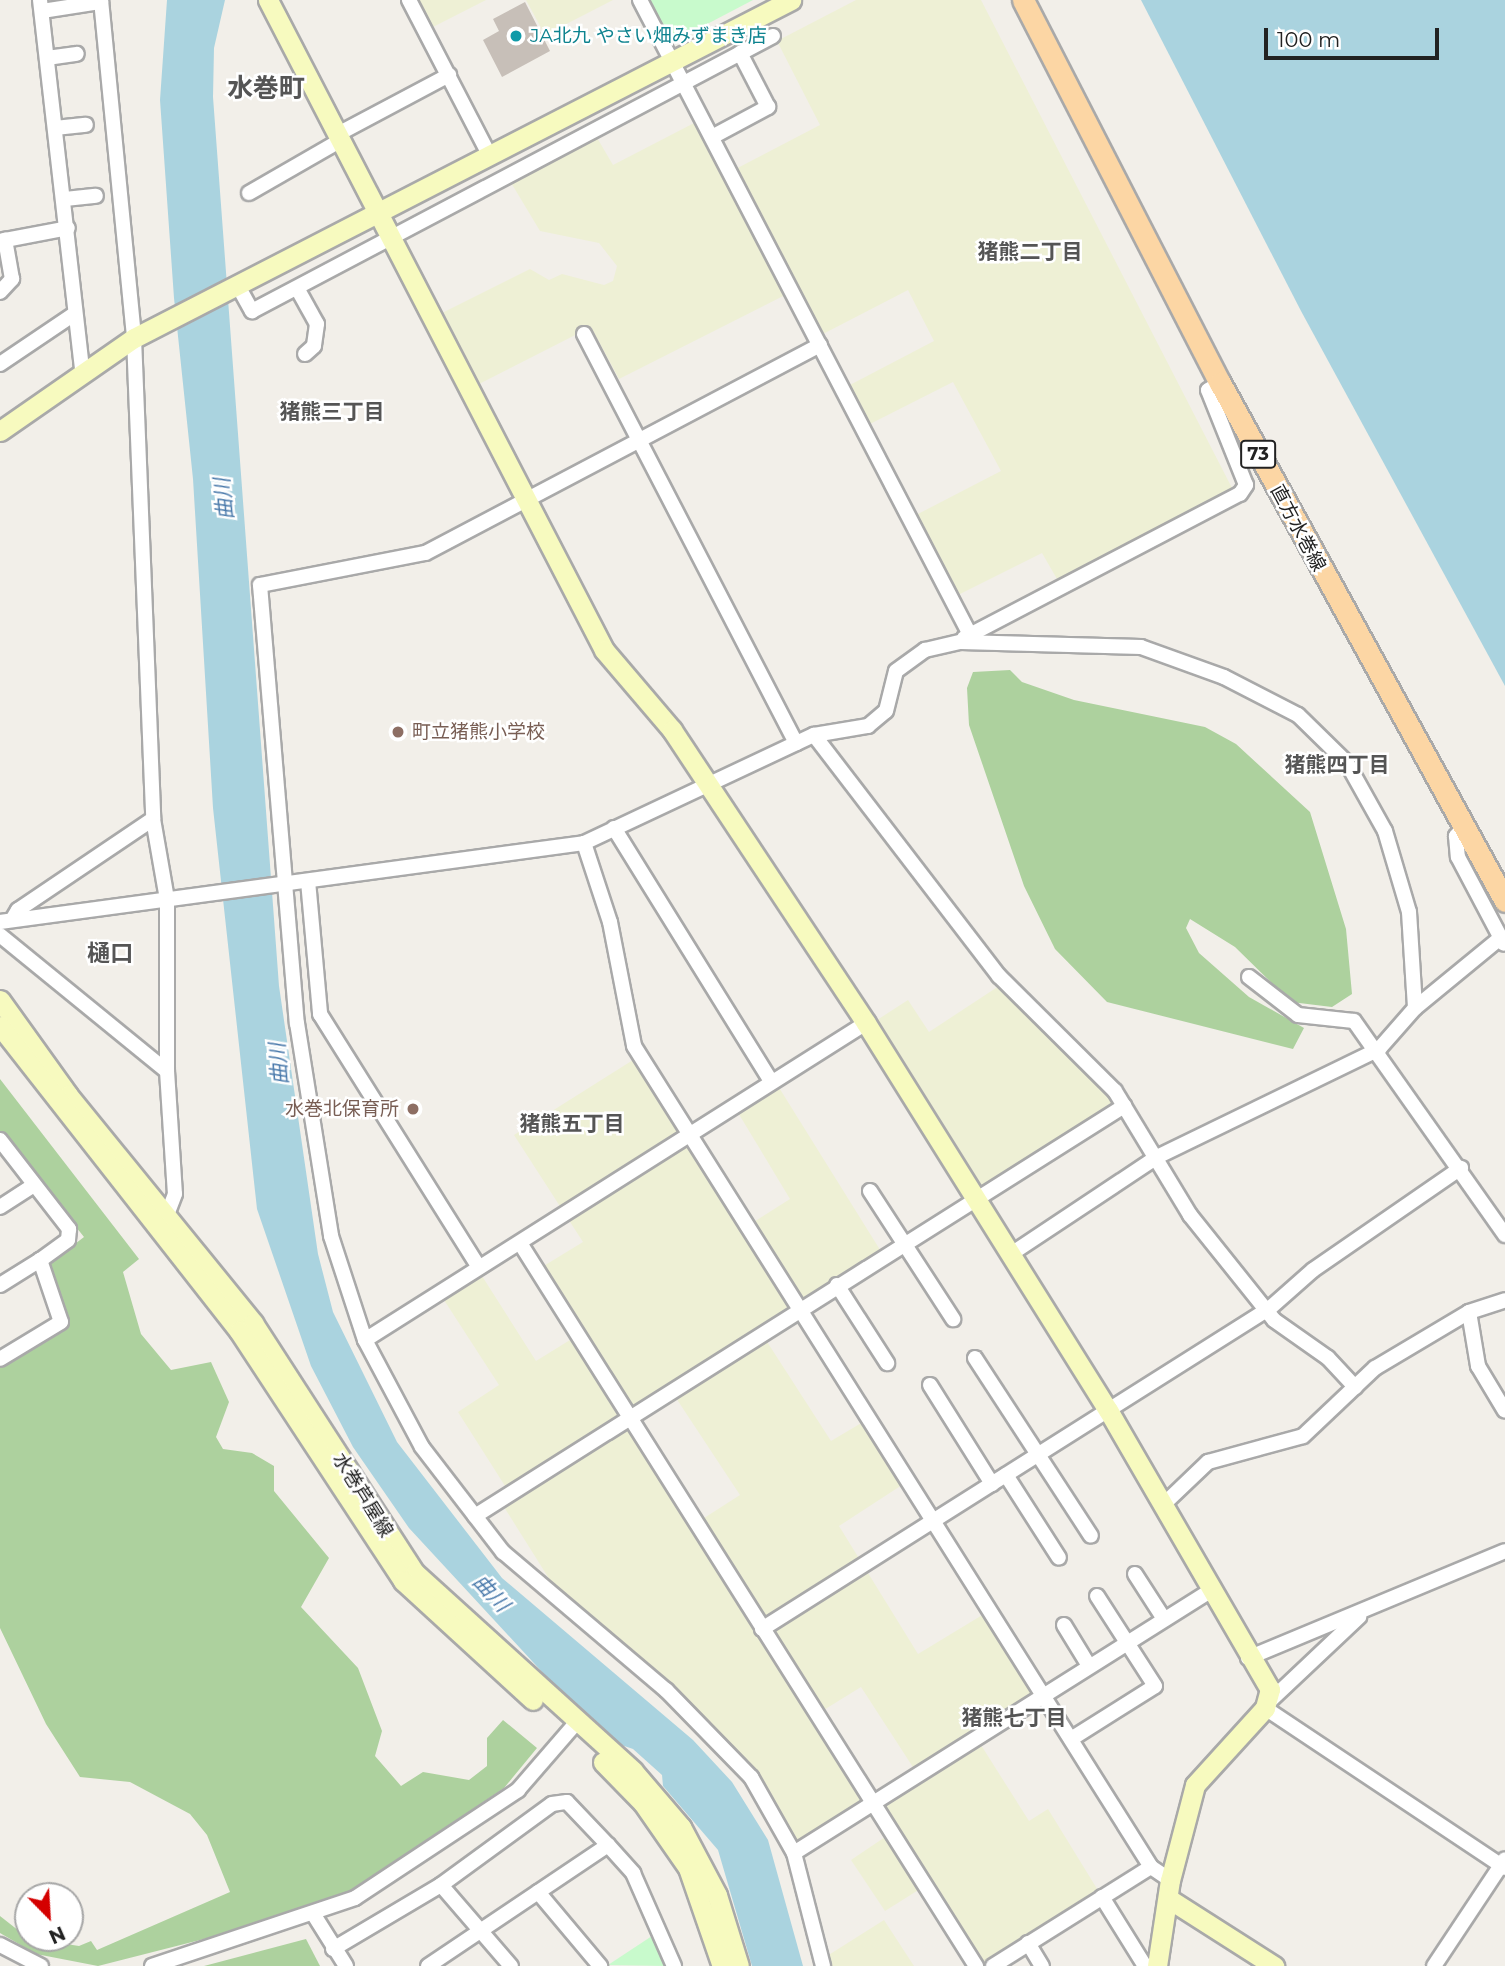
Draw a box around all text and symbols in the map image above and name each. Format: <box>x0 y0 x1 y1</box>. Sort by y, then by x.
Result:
scale bar <box>1267 14 1442 58</box>
place label: JA北九 やさい畑みずまき店 <box>530 25 767 47</box>
text: 100 m <box>1277 27 1340 52</box>
marker: JA北九 やさい畑みずまき店 <box>508 28 524 44</box>
district label: 水巻町 <box>227 73 305 105</box>
district label: 猪熊二丁目 <box>978 239 1082 265</box>
district label: 猪熊三丁目 <box>280 399 384 425</box>
road number: 73 <box>1239 440 1277 468</box>
water label: 曲川 <box>209 477 239 521</box>
street label: 直方水巻線 <box>1266 481 1330 575</box>
place label: 町立猪熊小学校 <box>412 721 545 743</box>
marker: 町立猪熊小学校 <box>390 724 406 740</box>
district label: 猪熊四丁目 <box>1285 752 1389 778</box>
district label: 樋口 <box>87 939 133 967</box>
water label: 曲川 <box>265 1042 293 1086</box>
place label: 水巻北保育所 <box>285 1098 399 1120</box>
marker: 水巻北保育所 <box>405 1101 421 1117</box>
district label: 猪熊五丁目 <box>520 1111 624 1137</box>
street label: 水巻芦屋線 <box>328 1449 398 1541</box>
water label: 曲川 <box>467 1569 515 1617</box>
district label: 猪熊七丁目 <box>962 1705 1066 1731</box>
north arrow <box>14 1882 84 1952</box>
text: N <box>45 1921 69 1948</box>

